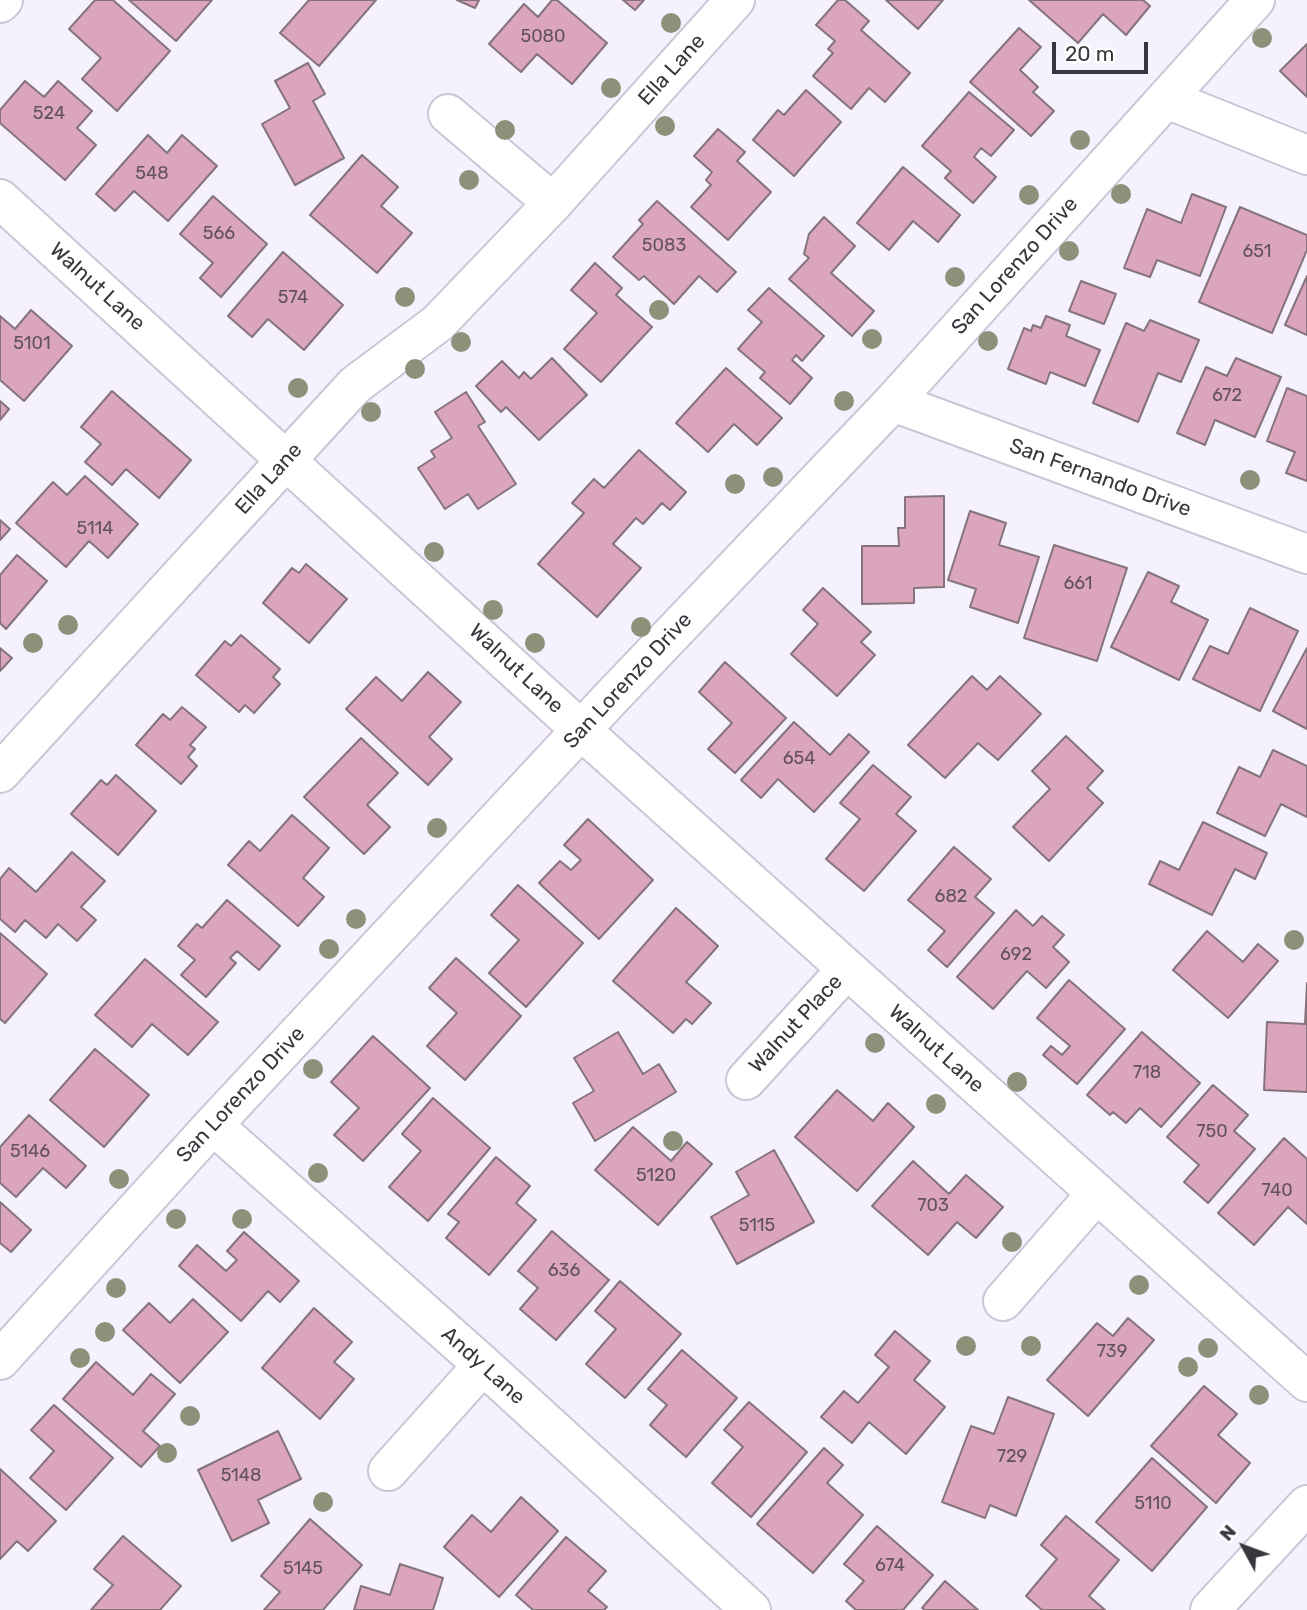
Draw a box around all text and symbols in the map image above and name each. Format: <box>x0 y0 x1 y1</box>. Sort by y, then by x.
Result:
house number: 5080 <box>521 26 565 48</box>
scale bar <box>1055 28 1151 72</box>
street label: Ella Lane <box>633 29 711 111</box>
text: 20 m <box>1065 41 1114 66</box>
house number: 524 <box>33 103 65 125</box>
house number: 548 <box>135 163 169 185</box>
street label: San Lorenzo Drive <box>947 192 1083 340</box>
house number: 566 <box>203 223 235 245</box>
house number: 5083 <box>642 235 686 257</box>
street label: Walnut Lane <box>44 238 150 336</box>
house number: 651 <box>1243 241 1271 263</box>
house number: 574 <box>278 287 308 309</box>
house number: 5101 <box>13 333 51 355</box>
house number: 672 <box>1212 385 1242 407</box>
street label: San Fernando Drive <box>1006 433 1194 523</box>
street label: Ella Lane <box>230 438 308 520</box>
house number: 5114 <box>76 518 114 540</box>
house number: 661 <box>1064 573 1092 595</box>
street label: San Lorenzo Drive <box>559 608 697 754</box>
street label: Walnut Lane <box>464 619 568 719</box>
house number: 654 <box>783 748 815 770</box>
house number: 682 <box>935 886 967 908</box>
house number: 692 <box>1000 944 1032 966</box>
street label: Walnut Place <box>744 970 848 1078</box>
street label: Walnut Lane <box>883 1000 989 1098</box>
street label: San Lorenzo Drive <box>172 1022 310 1168</box>
house number: 718 <box>1133 1062 1161 1084</box>
house number: 750 <box>1196 1121 1228 1143</box>
house number: 5146 <box>10 1141 50 1163</box>
house number: 5120 <box>636 1165 676 1187</box>
house number: 740 <box>1261 1180 1293 1202</box>
house number: 703 <box>917 1195 949 1217</box>
house number: 5115 <box>739 1215 775 1237</box>
house number: 636 <box>548 1260 580 1282</box>
street label: Andy Lane <box>436 1322 530 1410</box>
house number: 739 <box>1097 1341 1127 1363</box>
house number: 729 <box>997 1446 1027 1468</box>
house number: 5148 <box>221 1465 261 1487</box>
house number: 5110 <box>1134 1493 1172 1515</box>
north arrow <box>1209 1512 1279 1582</box>
text: N <box>1215 1520 1241 1546</box>
house number: 674 <box>875 1555 905 1577</box>
house number: 5145 <box>283 1558 323 1580</box>

